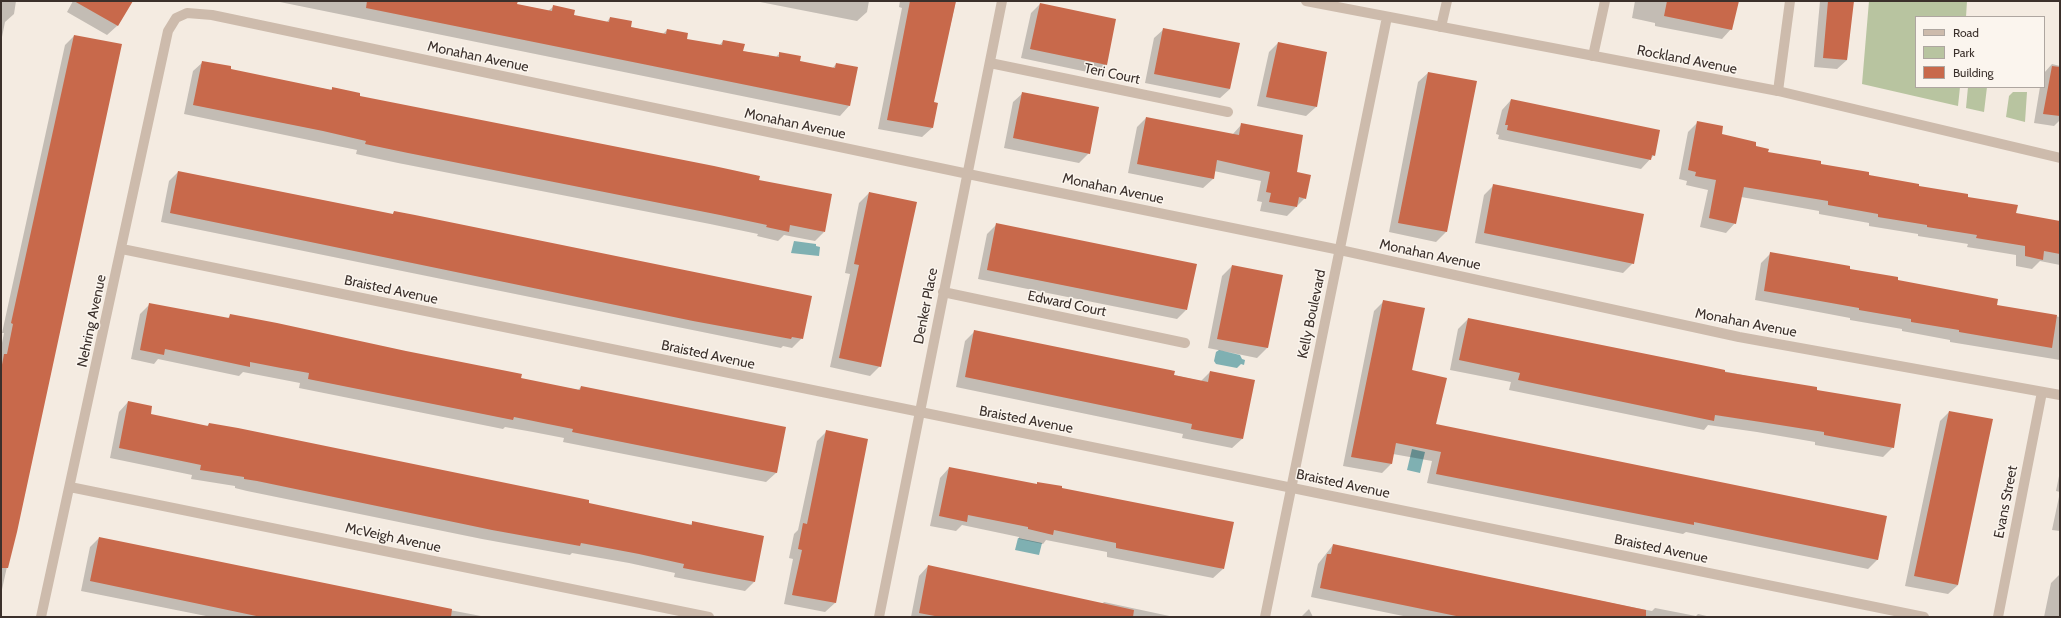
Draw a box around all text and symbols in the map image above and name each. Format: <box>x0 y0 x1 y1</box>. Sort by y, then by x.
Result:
legend <box>1915 16 2045 88</box>
text: Road <box>1953 25 1979 40</box>
street label: Monahan Avenue <box>426 38 530 76</box>
street label: Rockland Avenue <box>1635 42 1739 78</box>
text: Park <box>1953 45 1975 60</box>
street label: Teri Court <box>1083 60 1141 88</box>
text: Building <box>1953 65 1994 80</box>
street label: Monahan Avenue <box>743 105 847 143</box>
street label: Monahan Avenue <box>1061 170 1165 208</box>
street label: Monahan Avenue <box>1378 236 1482 274</box>
street label: Denker Place <box>910 267 942 345</box>
street label: Kelly Boulevard <box>1294 268 1330 360</box>
street label: Braisted Avenue <box>343 272 439 308</box>
street label: Nehring Avenue <box>74 273 110 369</box>
street label: Edward Court <box>1026 287 1108 321</box>
street label: Monahan Avenue <box>1694 305 1798 341</box>
street label: Braisted Avenue <box>660 337 756 373</box>
street label: Braisted Avenue <box>978 403 1074 437</box>
street label: Evans Street <box>1991 464 2021 540</box>
street label: Braisted Avenue <box>1295 466 1391 502</box>
street label: McVeigh Avenue <box>344 520 442 556</box>
street label: Braisted Avenue <box>1613 531 1709 567</box>

